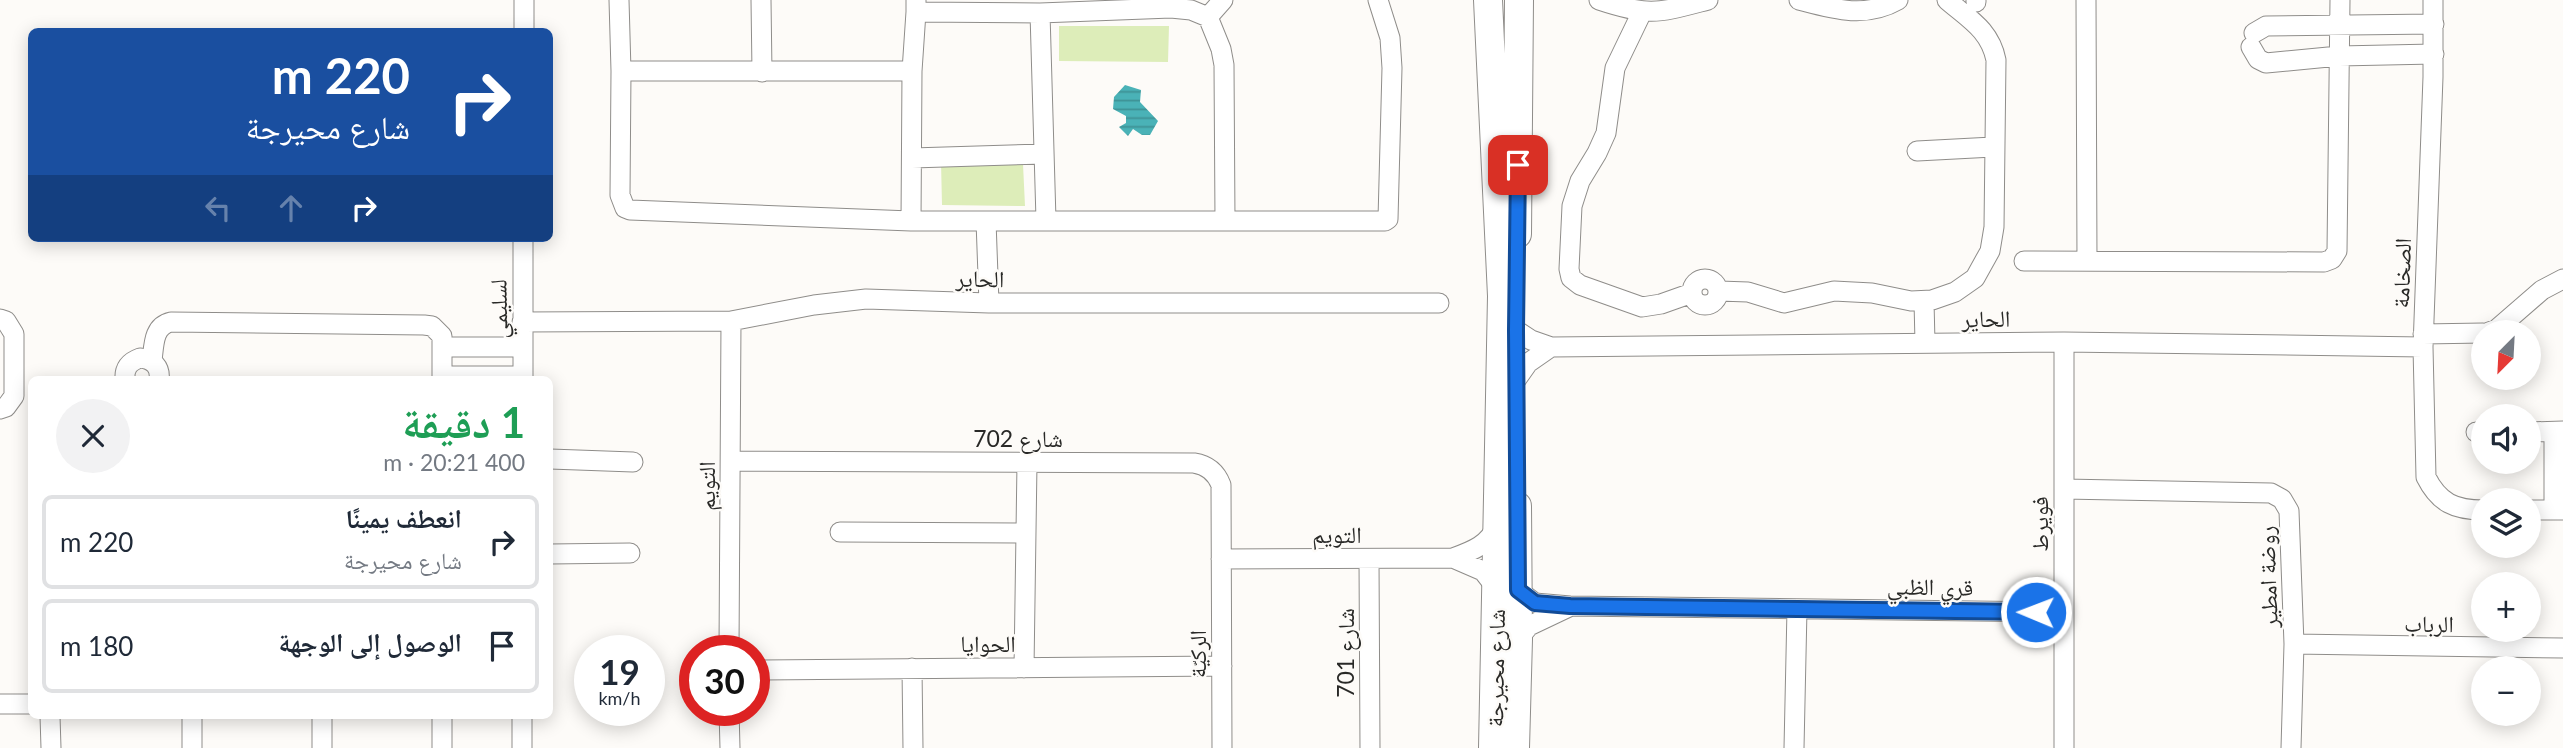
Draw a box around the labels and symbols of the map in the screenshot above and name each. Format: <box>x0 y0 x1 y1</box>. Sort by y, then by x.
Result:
pin <box>1488 135 1548 195</box>
street label: الصخامة <box>2386 237 2416 309</box>
street label: الحاير <box>954 264 1005 293</box>
street label: لسليمي <box>483 279 518 339</box>
street label: الحاير <box>1960 304 2011 333</box>
north arrow <box>2471 320 2541 390</box>
street label: شارع 702 <box>973 424 1063 454</box>
street label: التويم <box>692 461 723 511</box>
street label: فويرط <box>2025 496 2053 552</box>
street label: التويم <box>1312 520 1362 551</box>
street label: روضة امطير <box>2251 526 2283 629</box>
street label: قري الظبي <box>1886 571 1973 607</box>
position arrow <box>1999 575 2073 649</box>
street label: شارع 701 <box>1331 608 1361 698</box>
street label: شارع محيرجة <box>1480 609 1512 727</box>
street label: الرباب <box>2404 609 2454 638</box>
street label: الحوايا <box>960 629 1016 657</box>
street label: الركيّة <box>1183 630 1211 678</box>
speed limit sign: 30 <box>679 635 770 726</box>

